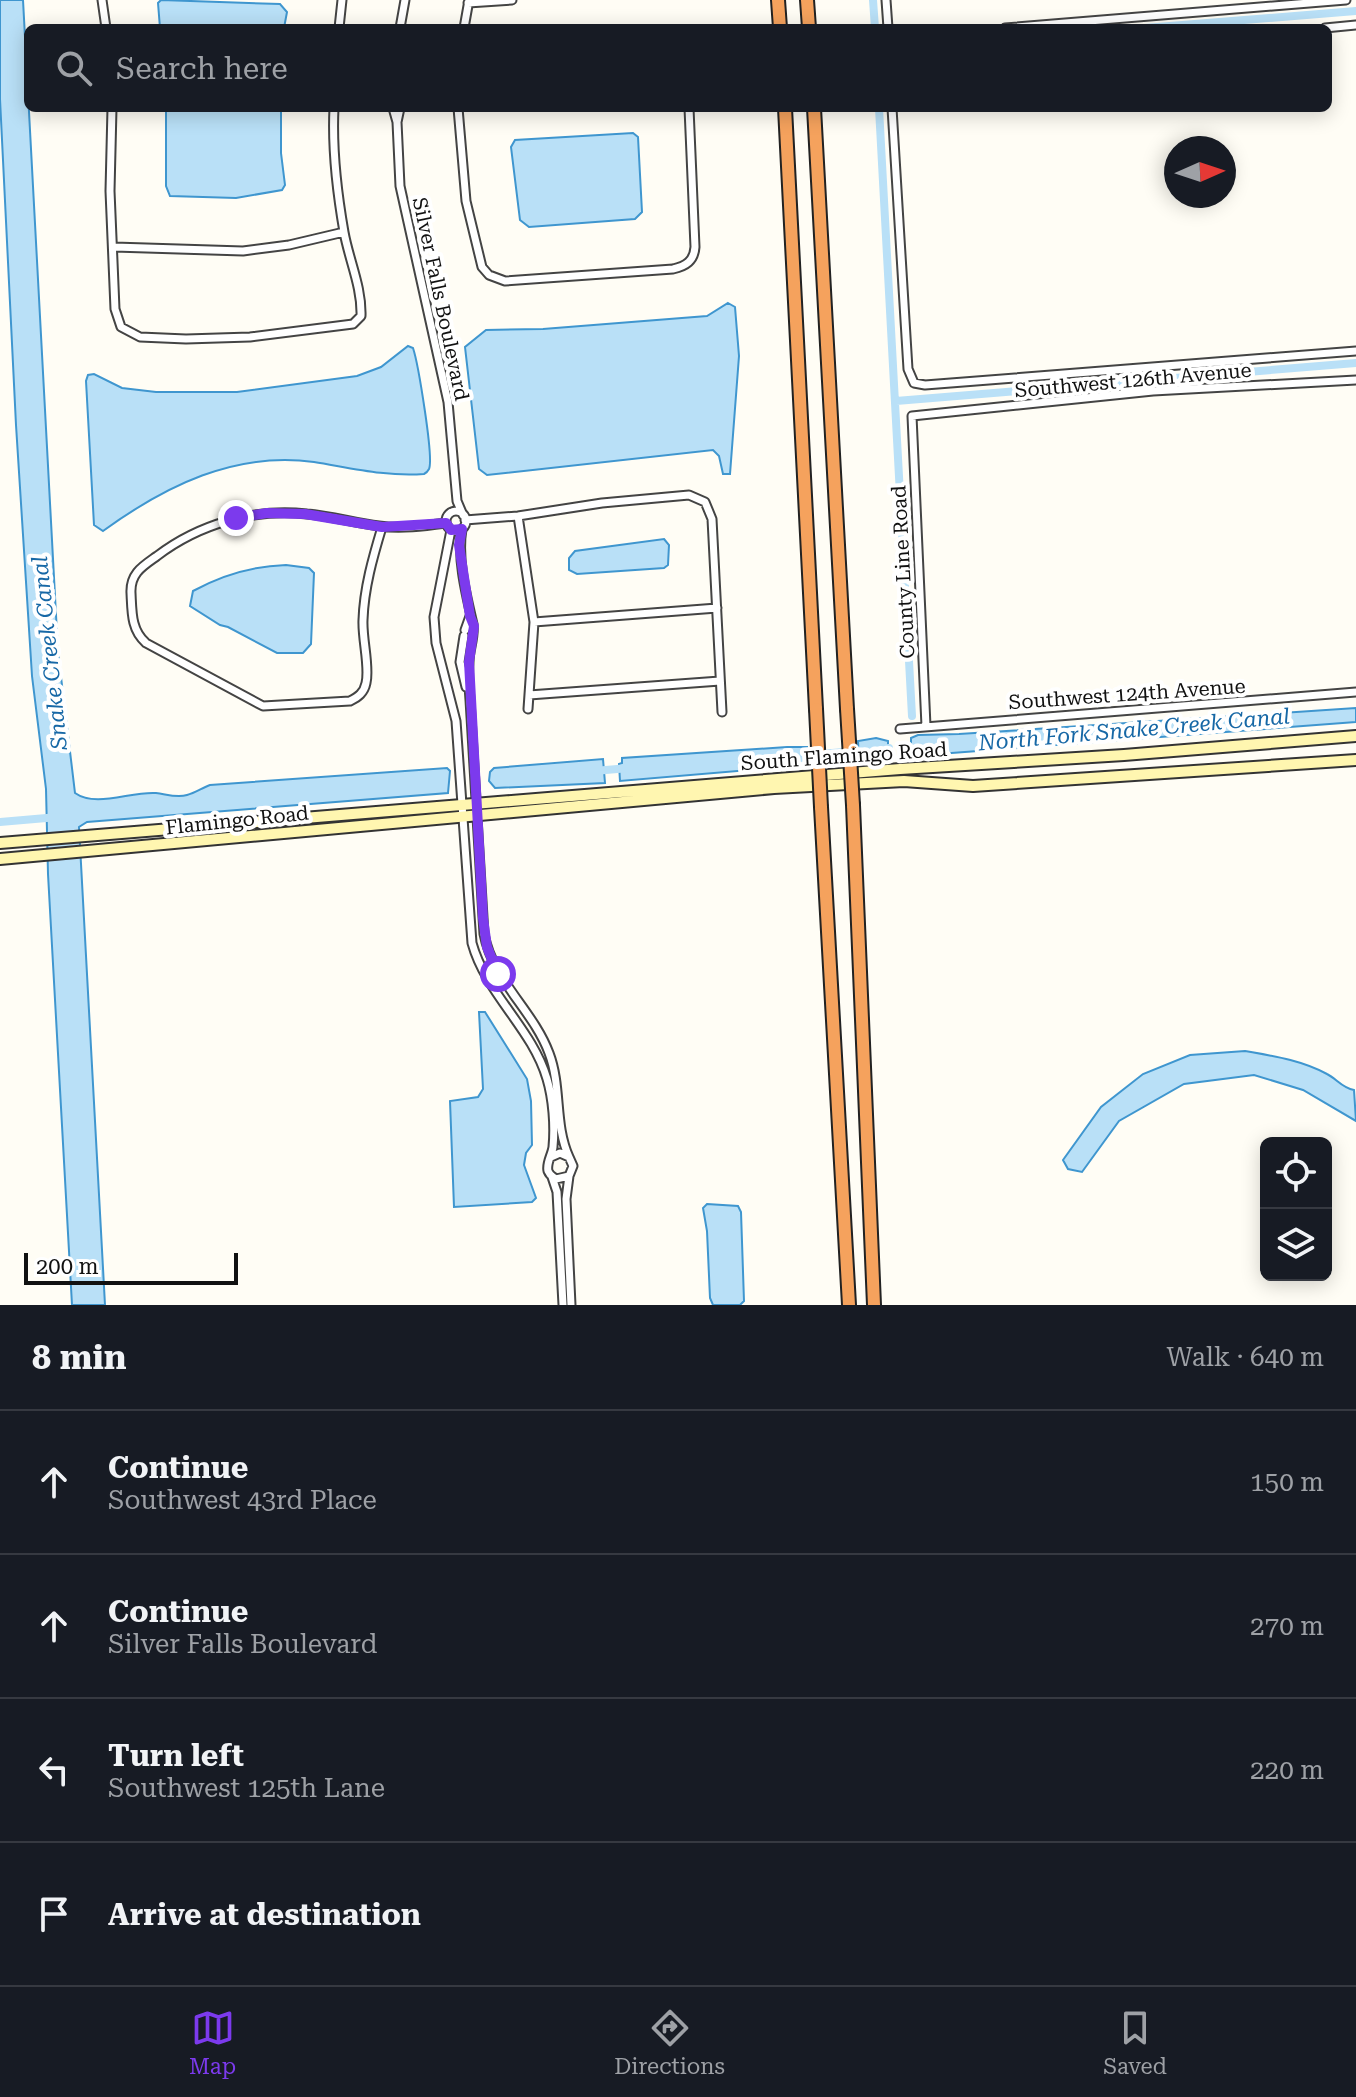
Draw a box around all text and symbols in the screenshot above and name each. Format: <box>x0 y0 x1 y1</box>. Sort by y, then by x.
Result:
search box <box>24 24 1332 112</box>
icon: search <box>52 46 96 90</box>
text: Search here <box>116 51 288 86</box>
north arrow <box>1164 136 1236 208</box>
street label: Silver Falls Boulevard <box>408 195 474 403</box>
street label: Southwest 126th Avenue <box>1014 358 1252 402</box>
street label: County Line Road <box>886 485 920 659</box>
route end <box>218 500 254 536</box>
water label: Snake Creek Canal <box>27 555 72 752</box>
street label: Southwest 124th Avenue <box>1008 674 1246 714</box>
water label: North Fork Snake Creek Canal <box>976 703 1291 756</box>
street label: South Flamingo Road <box>740 737 948 775</box>
street label: Flamingo Road <box>164 801 310 839</box>
route start <box>480 956 516 992</box>
map controls <box>1260 1137 1332 1281</box>
button: locate <box>1260 1137 1332 1209</box>
button: layers <box>1260 1209 1332 1281</box>
scale bar <box>24 1249 238 1285</box>
text: 200 m <box>36 1254 99 1279</box>
text: 8 min <box>32 1337 127 1377</box>
text: Walk · 640 m <box>1166 1342 1324 1372</box>
text: Continue <box>108 1450 248 1485</box>
icon: ahead <box>32 1460 76 1504</box>
text: 150 m <box>1250 1467 1324 1497</box>
text: Southwest 43rd Place <box>108 1485 377 1515</box>
text: Continue <box>108 1594 248 1629</box>
icon: ahead <box>32 1604 76 1648</box>
text: 270 m <box>1250 1611 1324 1641</box>
text: Silver Falls Boulevard <box>108 1629 377 1659</box>
text: Turn left <box>108 1738 244 1773</box>
icon: left <box>32 1748 76 1792</box>
text: 220 m <box>1250 1755 1324 1785</box>
text: Southwest 125th Lane <box>108 1773 385 1803</box>
icon: arrive <box>32 1892 76 1936</box>
text: Arrive at destination <box>108 1897 421 1932</box>
tab: Map <box>189 2006 236 2079</box>
tab: Directions <box>614 2006 725 2079</box>
tab: Saved <box>1103 2006 1167 2079</box>

